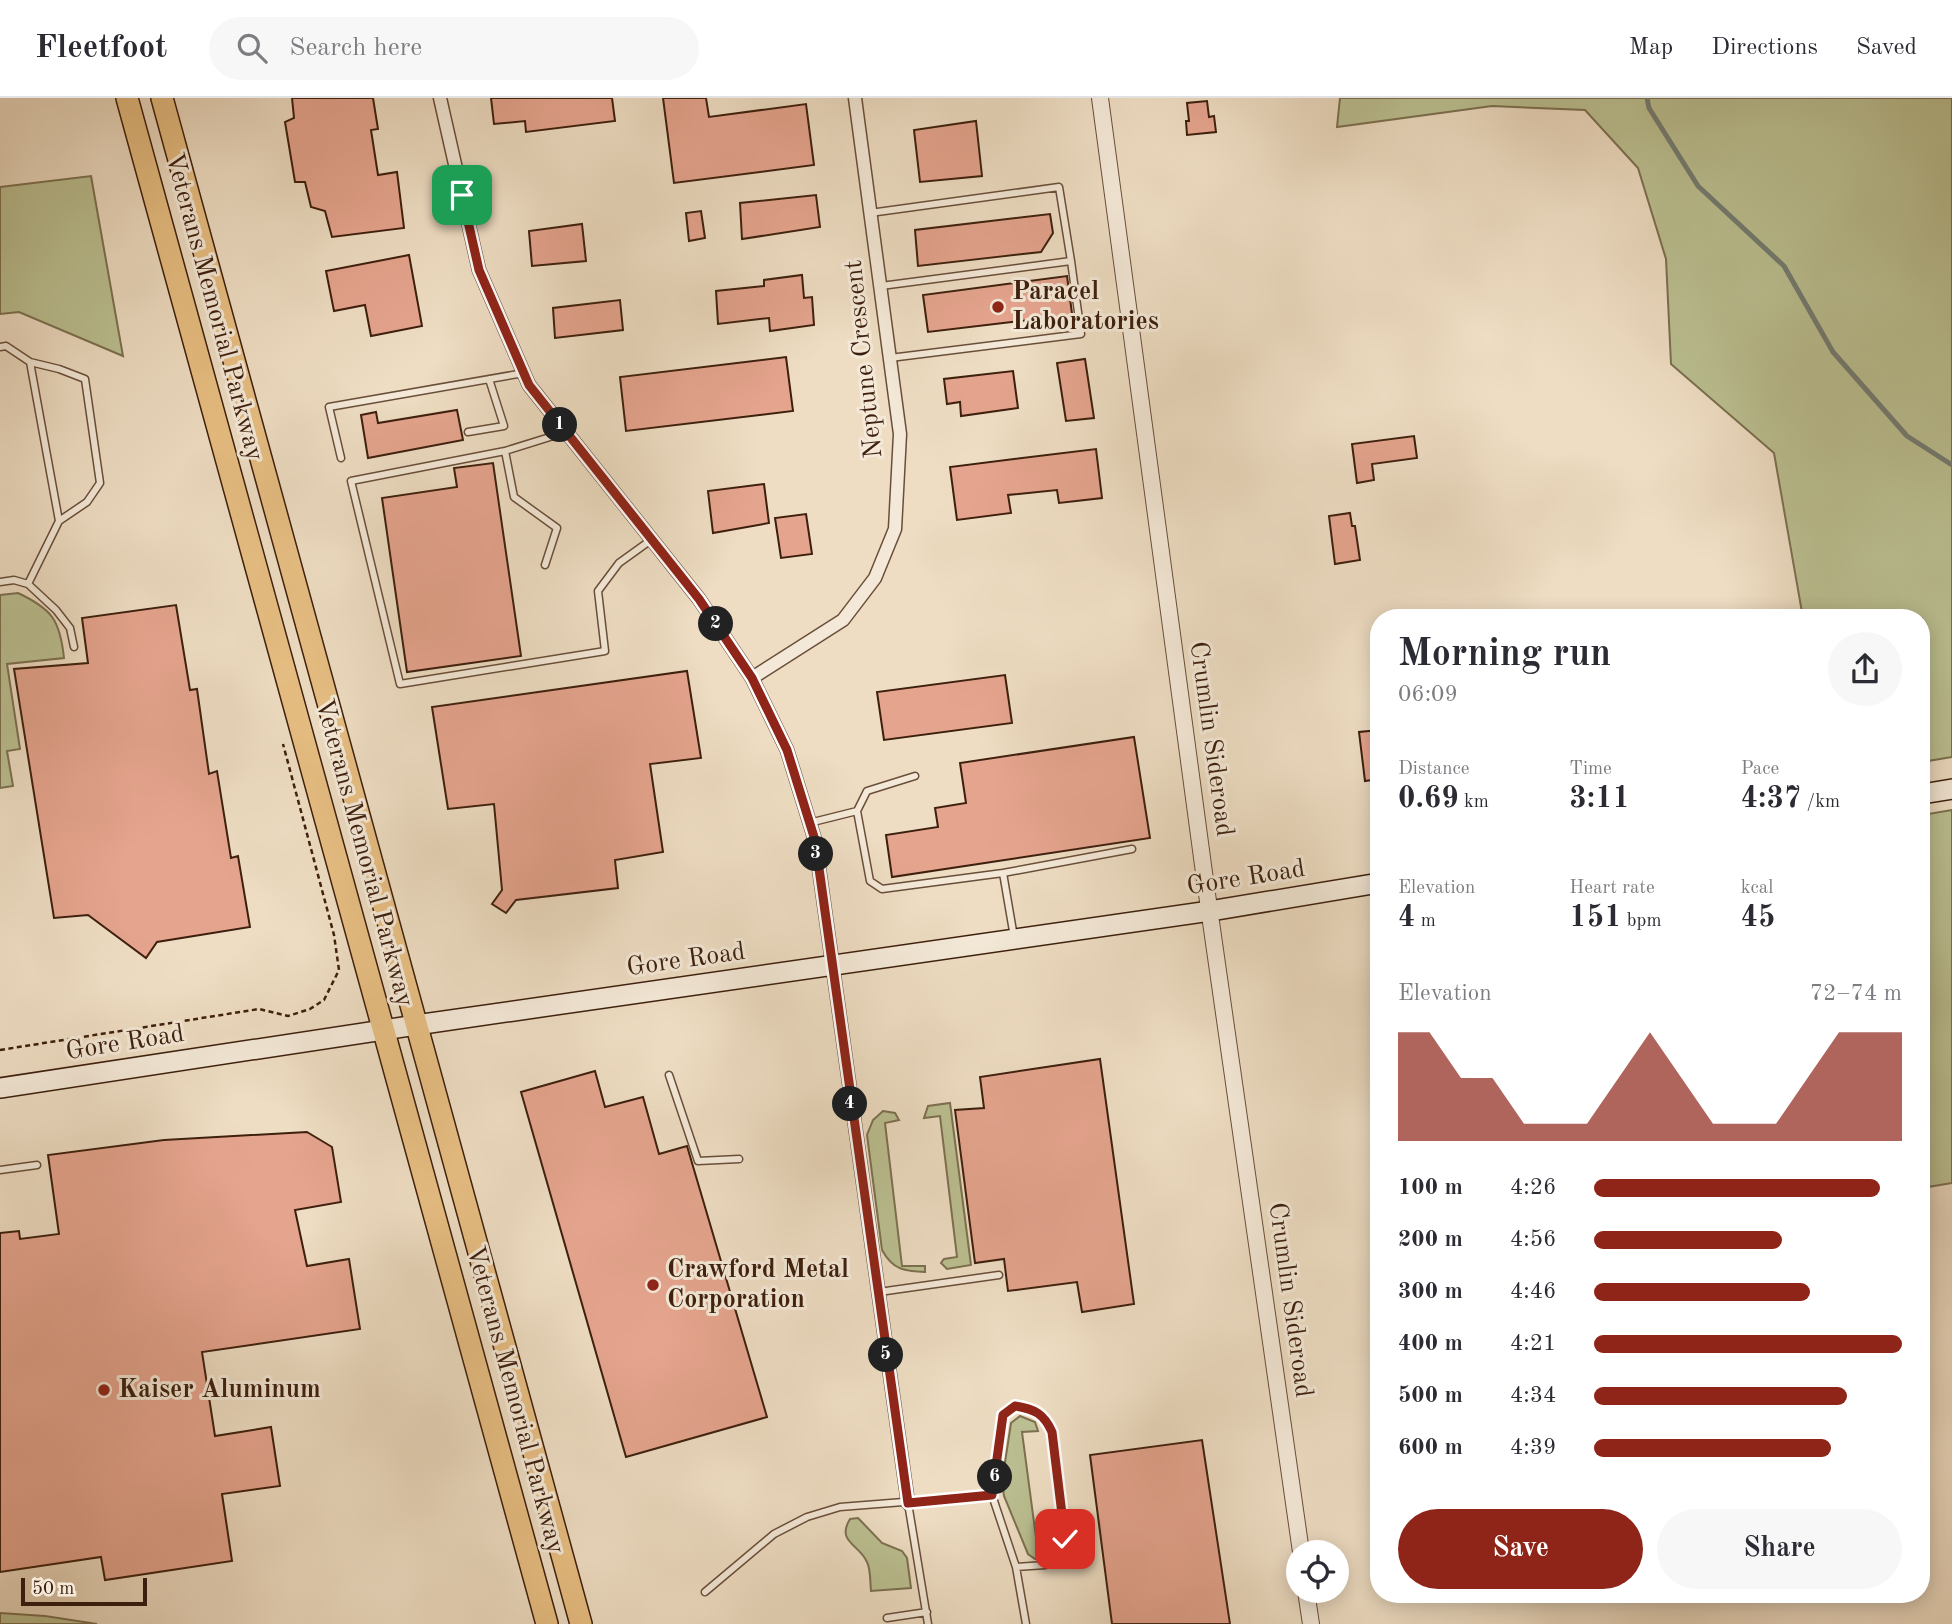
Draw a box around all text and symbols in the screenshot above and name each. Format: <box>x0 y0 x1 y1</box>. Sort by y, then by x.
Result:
search box <box>209 17 699 80</box>
icon: search <box>233 29 271 67</box>
text: Fleetfoot <box>35 32 167 65</box>
text: Search here <box>289 35 422 61</box>
text: Map <box>1629 36 1673 60</box>
text: Directions <box>1711 36 1818 60</box>
text: Saved <box>1856 36 1917 60</box>
street label: Veterans Memorial Parkway <box>160 150 268 464</box>
pin <box>432 165 492 225</box>
icon: arrive <box>443 176 481 214</box>
street label: Neptune Crescent <box>841 258 887 460</box>
place label: Paracel Laboratories <box>1012 279 1159 335</box>
marker: Paracel Laboratories <box>990 299 1006 315</box>
pin: 1 <box>542 408 578 442</box>
text: 1 <box>554 415 565 434</box>
pin: 2 <box>698 606 734 642</box>
text: 2 <box>710 614 721 633</box>
button: share <box>1828 632 1902 706</box>
text: Morning run <box>1398 636 1611 674</box>
street label: Crumlin Sideroad <box>1184 640 1238 838</box>
text: 06:09 <box>1398 683 1458 706</box>
street label: Veterans Memorial Parkway <box>310 696 418 1010</box>
text: Distance <box>1398 760 1470 779</box>
text: Time <box>1569 760 1612 779</box>
text: Pace <box>1741 760 1779 779</box>
text: 0.69 <box>1398 784 1459 814</box>
text: 3:11 <box>1569 784 1630 814</box>
text: 4:37 <box>1741 784 1801 814</box>
text: km <box>1459 793 1489 812</box>
text: /km <box>1801 793 1840 812</box>
pin: 3 <box>798 836 834 872</box>
text: 3 <box>810 844 821 863</box>
street label: Gore Road <box>1185 856 1307 900</box>
text: Elevation <box>1398 879 1475 898</box>
text: Heart rate <box>1569 879 1655 898</box>
text: kcal <box>1741 879 1773 898</box>
text: 4 <box>1398 903 1415 933</box>
text: 151 <box>1569 903 1622 933</box>
text: 45 <box>1741 903 1775 933</box>
text: m <box>1415 912 1436 931</box>
text: bpm <box>1622 912 1662 931</box>
street label: Gore Road <box>625 939 747 981</box>
text: Elevation <box>1398 982 1492 1005</box>
text: 72–74 m <box>1810 982 1902 1005</box>
street label: Gore Road <box>64 1021 186 1065</box>
pin: 4 <box>832 1086 868 1122</box>
text: 4 <box>844 1094 855 1113</box>
text: 100 m <box>1398 1176 1463 1199</box>
text: 4:26 <box>1510 1176 1556 1199</box>
street label: Crumlin Sideroad <box>1263 1201 1317 1399</box>
text: 200 m <box>1398 1228 1463 1251</box>
text: 4:56 <box>1510 1228 1556 1251</box>
street label: Veterans Memorial Parkway <box>461 1243 569 1557</box>
place label: Crawford Metal Corporation <box>667 1257 849 1313</box>
marker: Crawford Metal Corporation <box>645 1277 661 1293</box>
text: 300 m <box>1398 1280 1463 1303</box>
text: 4:46 <box>1510 1280 1556 1303</box>
text: 400 m <box>1398 1332 1463 1355</box>
text: 4:21 <box>1510 1332 1556 1355</box>
pin: 5 <box>868 1338 903 1372</box>
text: 5 <box>880 1345 891 1364</box>
place label: Kaiser Aluminum <box>118 1377 321 1403</box>
marker: Kaiser Aluminum <box>96 1382 112 1398</box>
text: 500 m <box>1398 1384 1463 1407</box>
text: 4:34 <box>1510 1384 1556 1407</box>
text: 600 m <box>1398 1436 1463 1459</box>
text: 4:39 <box>1510 1436 1556 1459</box>
pin: 6 <box>978 1460 1012 1494</box>
text: 6 <box>989 1467 1000 1486</box>
pin <box>1035 1509 1095 1569</box>
button: Save <box>1398 1509 1643 1589</box>
button: Share <box>1657 1509 1902 1589</box>
icon: check <box>1046 1520 1084 1558</box>
map controls <box>1286 1540 1349 1603</box>
button: locate <box>1286 1540 1349 1603</box>
scale bar <box>21 1575 147 1607</box>
text: 50 m <box>32 1580 74 1599</box>

